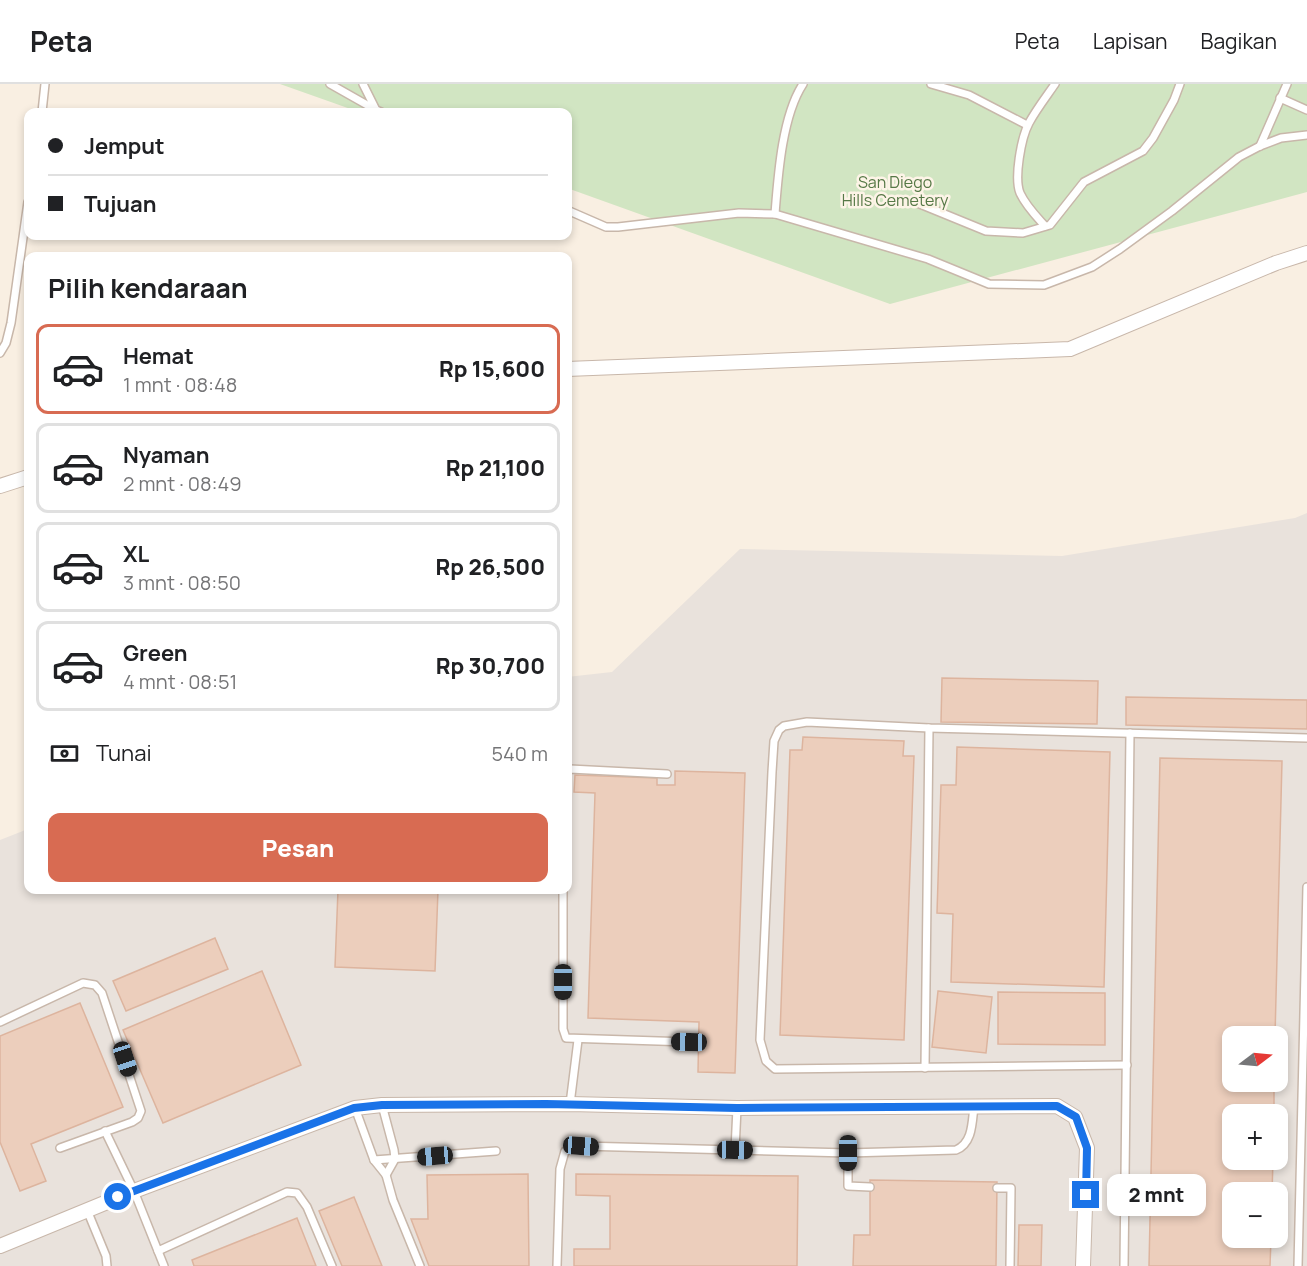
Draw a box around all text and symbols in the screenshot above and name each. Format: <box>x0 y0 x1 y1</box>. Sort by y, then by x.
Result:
text: Peta <box>30 22 93 60</box>
text: Peta <box>1015 27 1060 55</box>
text: Lapisan <box>1093 27 1168 55</box>
text: Bagikan <box>1201 27 1277 55</box>
text: Jemput <box>84 131 165 161</box>
park label: San Diego Hills Cemetery <box>842 171 949 211</box>
text: Tujuan <box>84 189 157 219</box>
text: Pilih kendaraan <box>48 269 248 306</box>
text: Hemat <box>123 341 194 371</box>
icon: car <box>51 342 105 396</box>
text: Rp 15,600 <box>439 354 545 384</box>
text: 1 mnt · 08:48 <box>123 371 237 398</box>
text: Nyaman <box>123 440 210 470</box>
icon: car <box>51 441 105 495</box>
text: Rp 21,100 <box>446 453 545 483</box>
text: 2 mnt · 08:49 <box>123 470 242 497</box>
text: XL <box>123 539 149 569</box>
icon: car <box>51 540 105 594</box>
text: Rp 26,500 <box>436 552 545 582</box>
text: 3 mnt · 08:50 <box>123 569 241 596</box>
text: Green <box>123 638 188 668</box>
icon: car <box>51 639 105 693</box>
text: Rp 30,700 <box>436 651 545 681</box>
text: 4 mnt · 08:51 <box>123 668 237 695</box>
icon: cash <box>48 737 81 770</box>
text: Tunai <box>96 738 152 768</box>
text: 540 m <box>492 740 548 767</box>
button: Pesan <box>48 813 548 882</box>
car <box>554 964 572 1000</box>
north arrow <box>1222 1026 1288 1092</box>
map controls <box>1222 1026 1288 1248</box>
car <box>671 1033 707 1051</box>
car <box>111 1039 139 1079</box>
button: + <box>1222 1104 1288 1170</box>
car <box>839 1135 857 1171</box>
car <box>562 1136 600 1156</box>
car <box>717 1141 753 1159</box>
car <box>416 1145 454 1167</box>
callout: 2 mnt <box>1107 1174 1206 1216</box>
route end <box>1072 1181 1099 1208</box>
text: 2 mnt <box>1129 1181 1185 1208</box>
button: − <box>1222 1182 1288 1248</box>
route start <box>104 1183 131 1210</box>

